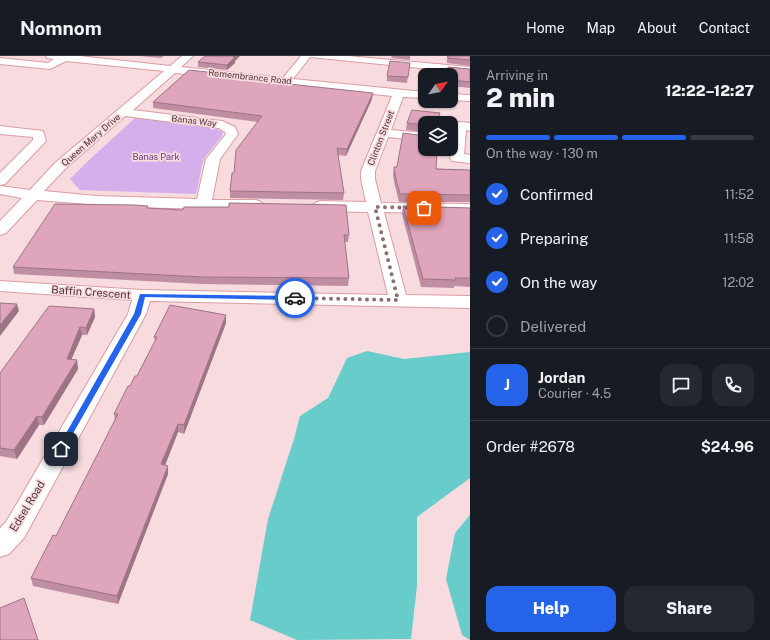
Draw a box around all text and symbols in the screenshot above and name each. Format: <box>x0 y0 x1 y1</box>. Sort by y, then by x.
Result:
text: Nomnom <box>20 17 102 39</box>
text: Home <box>526 20 565 36</box>
text: Map <box>587 20 615 36</box>
text: About <box>637 20 677 36</box>
text: Contact <box>699 20 750 36</box>
street label: Remembrance Road <box>208 67 292 86</box>
north arrow <box>418 68 458 108</box>
map controls <box>418 68 458 156</box>
text: Arriving in <box>486 68 548 83</box>
text: 2 min <box>486 82 555 113</box>
text: 12:22–12:27 <box>665 82 754 99</box>
street label: Clinton Street <box>365 108 396 167</box>
street label: Queen Mary Drive <box>59 111 122 168</box>
street label: Banas Way <box>171 112 217 129</box>
button: layers <box>418 116 458 156</box>
text: On the way · 130 m <box>486 146 598 161</box>
park label: Banas Park <box>132 151 180 162</box>
icon: check <box>486 183 508 205</box>
text: Confirmed <box>520 186 593 203</box>
text: 11:52 <box>724 187 754 202</box>
pin <box>407 191 441 225</box>
icon: bag <box>413 197 435 219</box>
icon: check <box>486 227 508 249</box>
text: Preparing <box>520 230 589 247</box>
text: 11:58 <box>724 231 754 246</box>
icon: check <box>486 271 508 293</box>
text: On the way <box>520 274 597 291</box>
text: 12:02 <box>722 275 754 290</box>
courier <box>275 278 315 318</box>
street label: Baffin Crescent <box>51 283 131 301</box>
icon: car <box>284 287 306 309</box>
text: Delivered <box>520 318 586 335</box>
button: chat <box>660 364 702 406</box>
button: phone <box>712 364 754 406</box>
text: Jordan <box>538 369 585 386</box>
text: J <box>504 376 510 393</box>
text: Courier · 4.5 <box>538 386 611 401</box>
pin <box>44 432 78 466</box>
icon: home <box>50 438 72 460</box>
text: Order #2678 <box>486 438 575 455</box>
text: $24.96 <box>701 438 754 455</box>
street label: Edsel Road <box>7 478 47 534</box>
button: Help <box>486 586 616 632</box>
button: Share <box>624 586 754 632</box>

